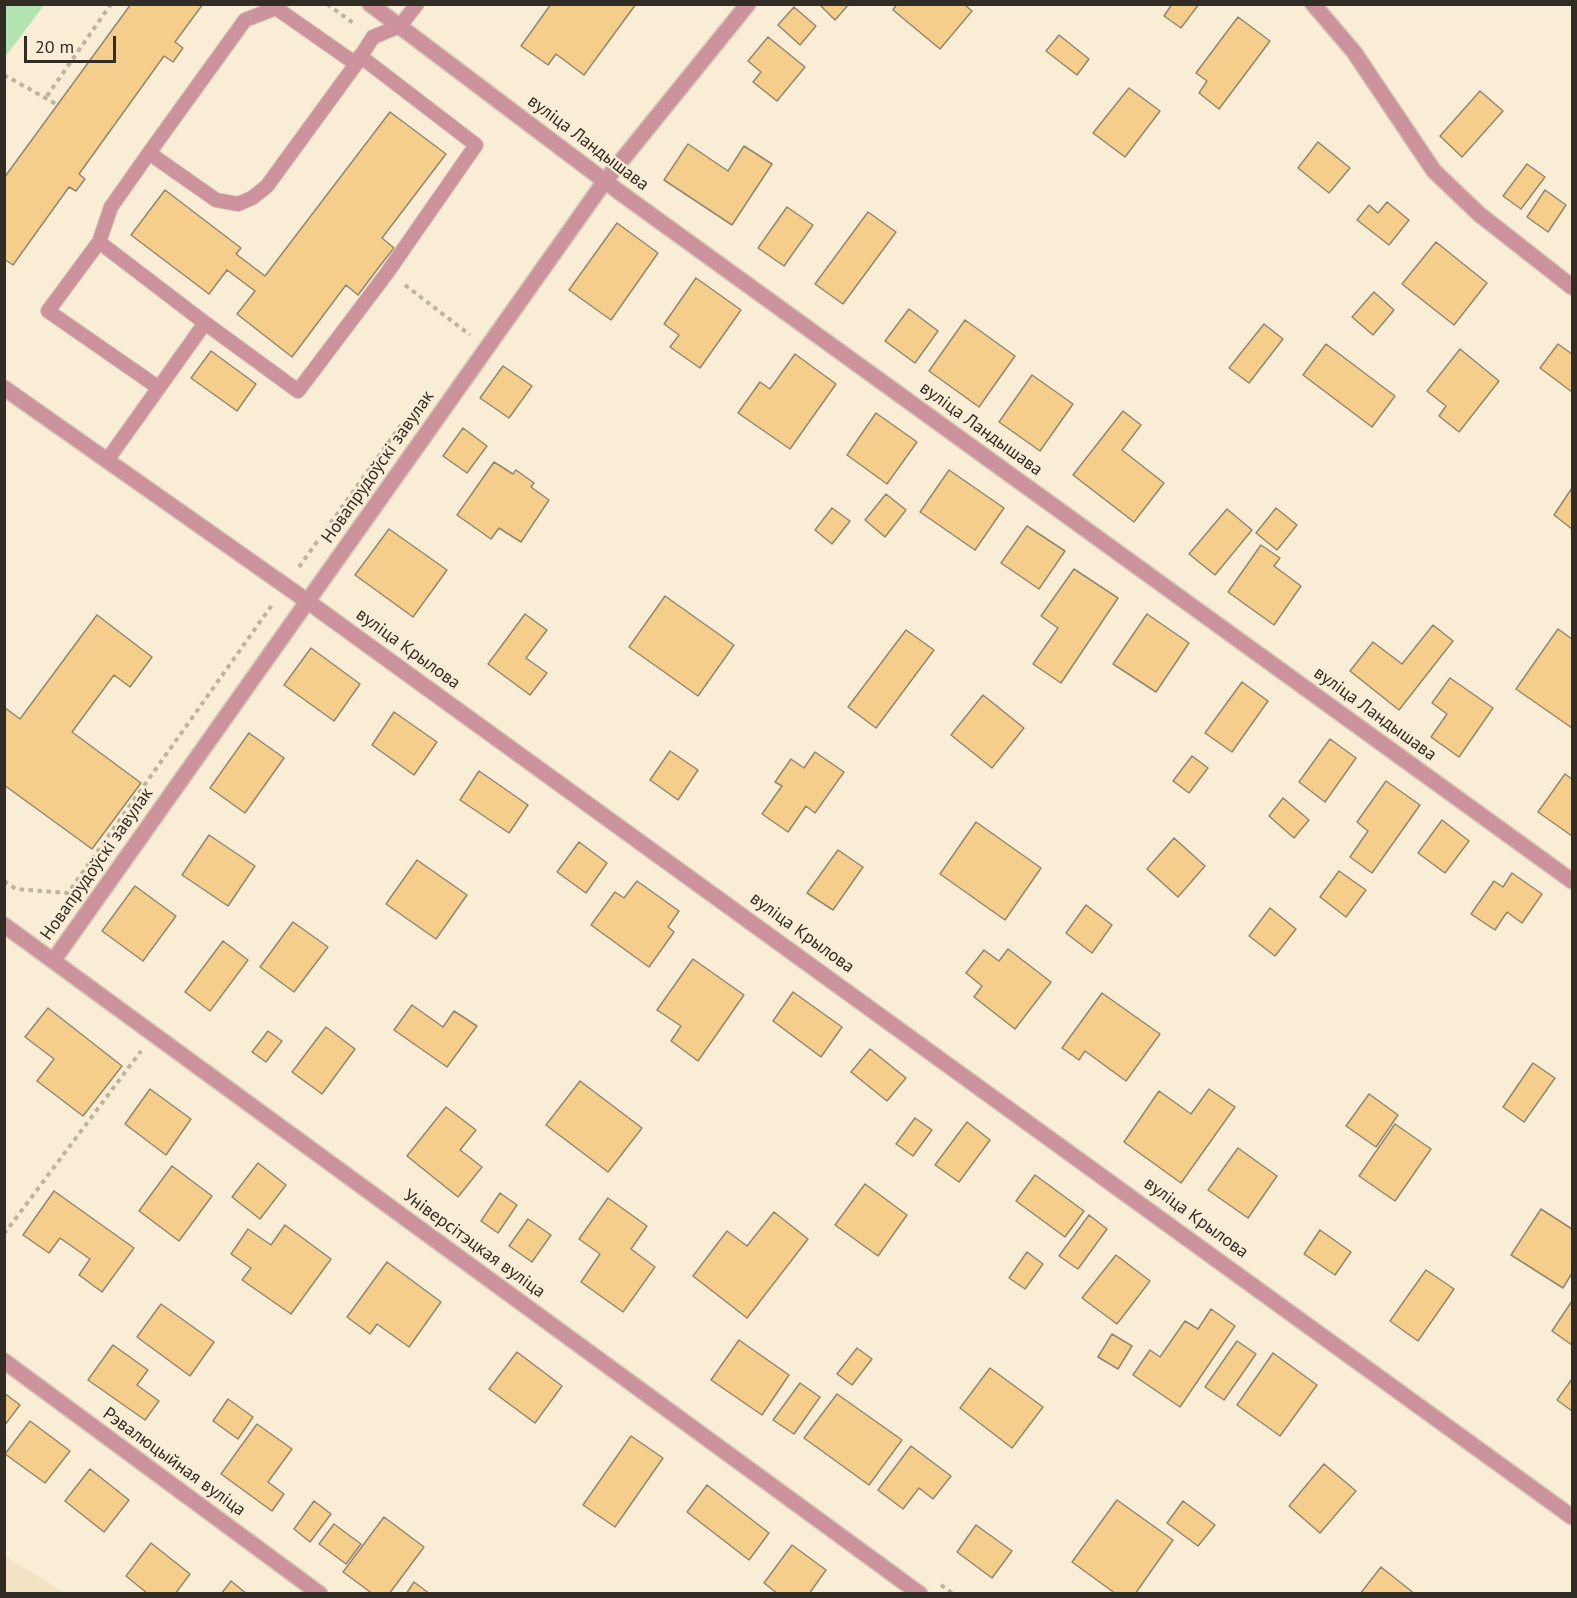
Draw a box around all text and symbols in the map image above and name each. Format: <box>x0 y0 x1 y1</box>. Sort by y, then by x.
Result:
scale bar <box>27 24 118 62</box>
text: 20 m <box>35 35 74 58</box>
street label: вуліца Ландышава <box>523 90 653 196</box>
street label: вуліца Ландышава <box>916 377 1046 481</box>
street label: Новапрудоўскі завулак <box>317 387 439 547</box>
street label: вуліца Крылова <box>352 604 464 694</box>
street label: вуліца Ландышава <box>1310 662 1440 766</box>
street label: Новапрудоўскі завулак <box>36 784 158 944</box>
street label: вуліца Крылова <box>746 888 858 978</box>
street label: вуліца Крылова <box>1140 1173 1252 1263</box>
street label: Універсітэцкая вуліца <box>399 1185 549 1303</box>
street label: Рэвалюцыйная вуліца <box>98 1403 250 1521</box>

